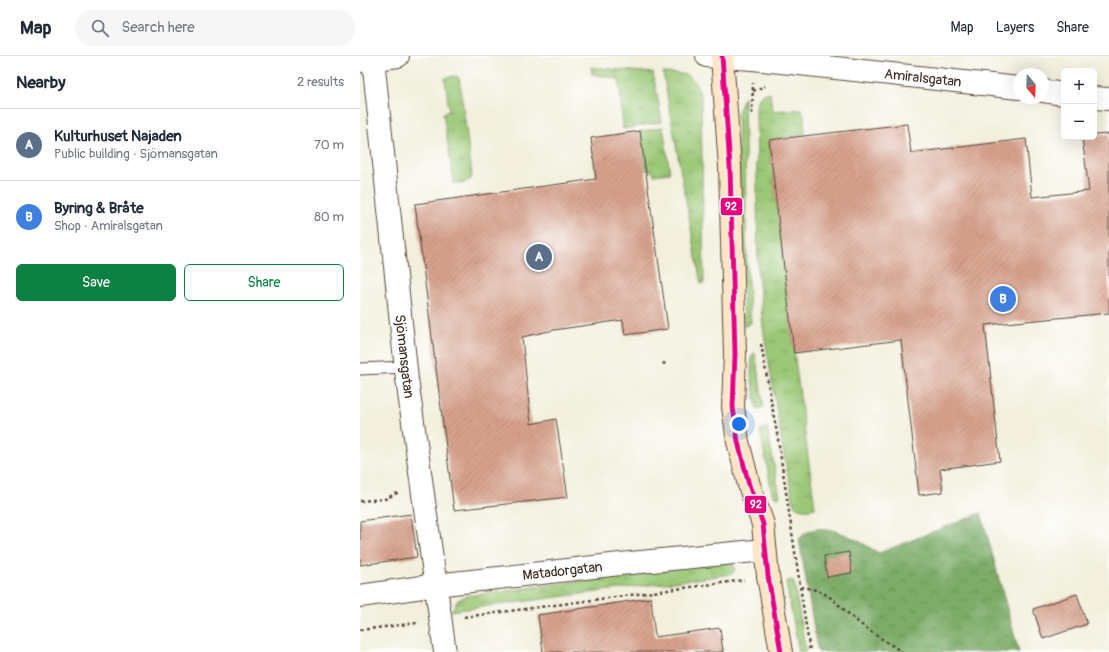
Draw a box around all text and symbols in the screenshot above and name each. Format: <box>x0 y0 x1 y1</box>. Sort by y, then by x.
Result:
search box <box>75 10 355 46</box>
text: Map <box>20 16 51 40</box>
icon: search <box>89 17 111 39</box>
text: Search here <box>121 18 195 37</box>
text: Map <box>951 19 974 36</box>
text: Layers <box>996 19 1034 36</box>
text: Share <box>1056 19 1089 36</box>
street label: Amiralsgatan <box>883 65 963 90</box>
north arrow <box>1013 68 1049 104</box>
map controls <box>1061 68 1097 140</box>
button: + <box>1061 68 1097 104</box>
text: Nearby <box>16 72 65 93</box>
text: 2 results <box>297 74 344 90</box>
button: − <box>1061 104 1097 140</box>
text: Kulturhuset Najaden <box>54 127 182 146</box>
text: A <box>25 137 33 153</box>
text: 70 m <box>314 137 344 153</box>
text: Public building · Sjömansgatan <box>54 146 218 162</box>
line badge: 92 <box>720 197 743 216</box>
text: Byring & Bråte <box>54 199 144 218</box>
text: 92 <box>725 200 737 213</box>
text: B <box>25 209 33 225</box>
text: 80 m <box>314 209 344 225</box>
text: Shop · Amiralsgatan <box>54 218 163 234</box>
pin: A <box>526 242 552 272</box>
button: Save <box>16 264 176 301</box>
button: Share <box>184 264 344 301</box>
pin: B <box>990 284 1016 314</box>
street label: Sjömansgatan <box>392 313 418 399</box>
your location <box>729 414 749 434</box>
line badge: 92 <box>744 495 767 514</box>
text: 92 <box>750 498 762 511</box>
street label: Matadorgatan <box>522 558 603 584</box>

